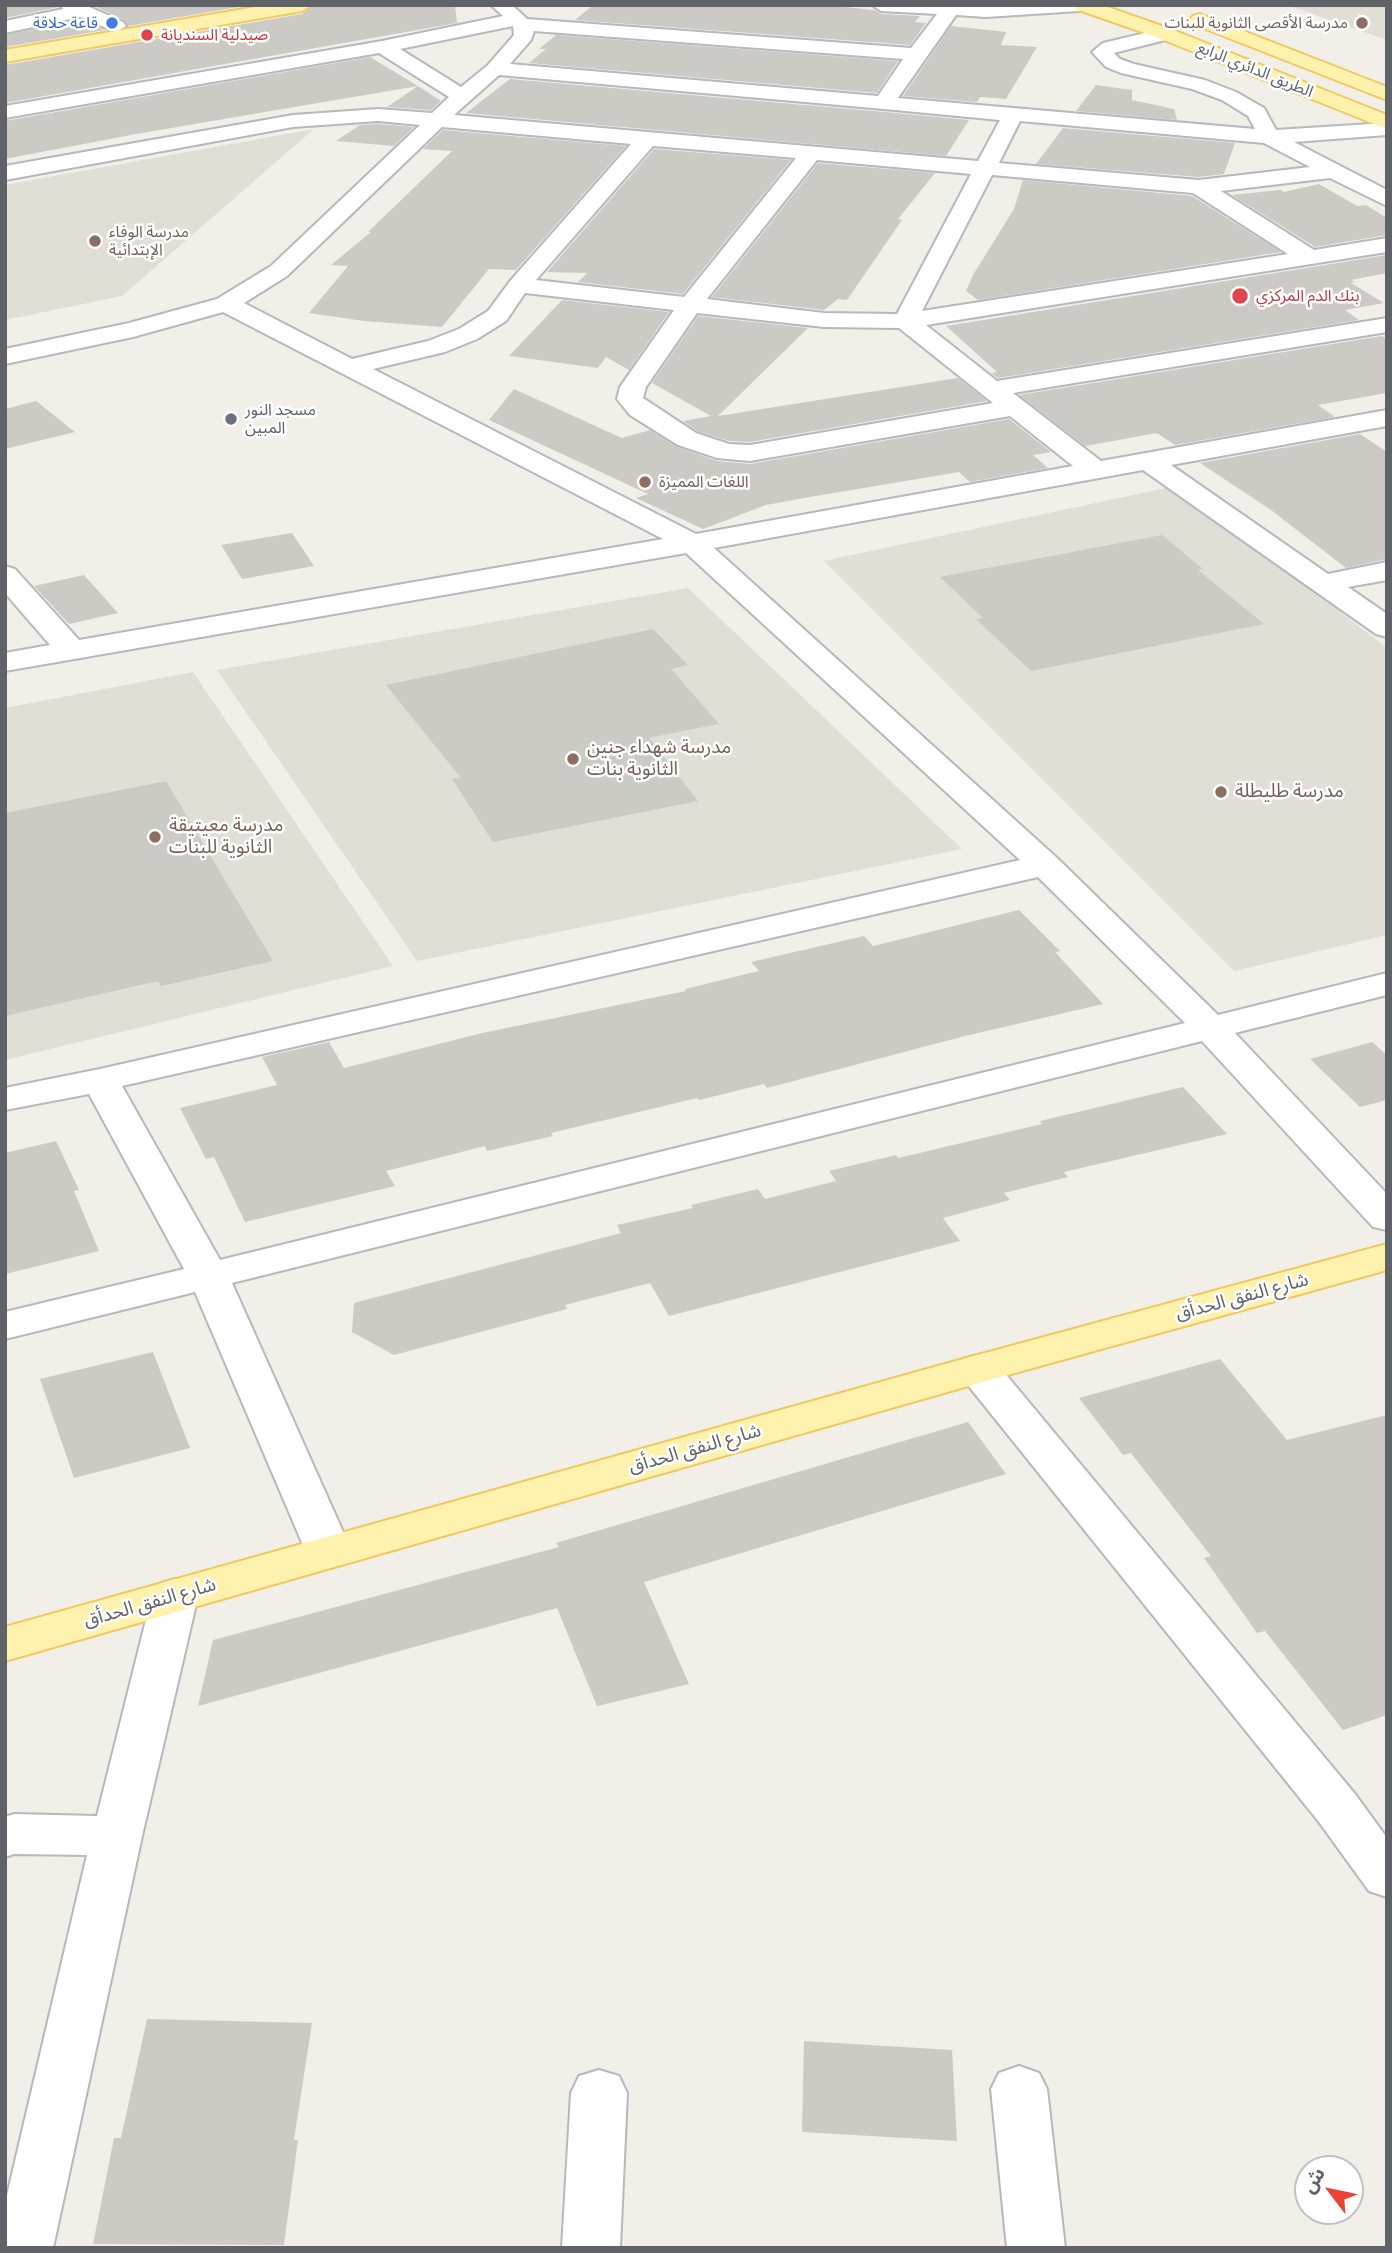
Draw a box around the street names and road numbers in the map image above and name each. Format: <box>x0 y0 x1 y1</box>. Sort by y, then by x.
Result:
street label: الطريق الدائري الرابع <box>1194 38 1316 102</box>
street label: شارع النفق الحدأق <box>1173 1268 1311 1326</box>
street label: شارع النفق الحدأق <box>626 1419 764 1479</box>
street label: شارع النفق الحدأق <box>81 1573 219 1633</box>

